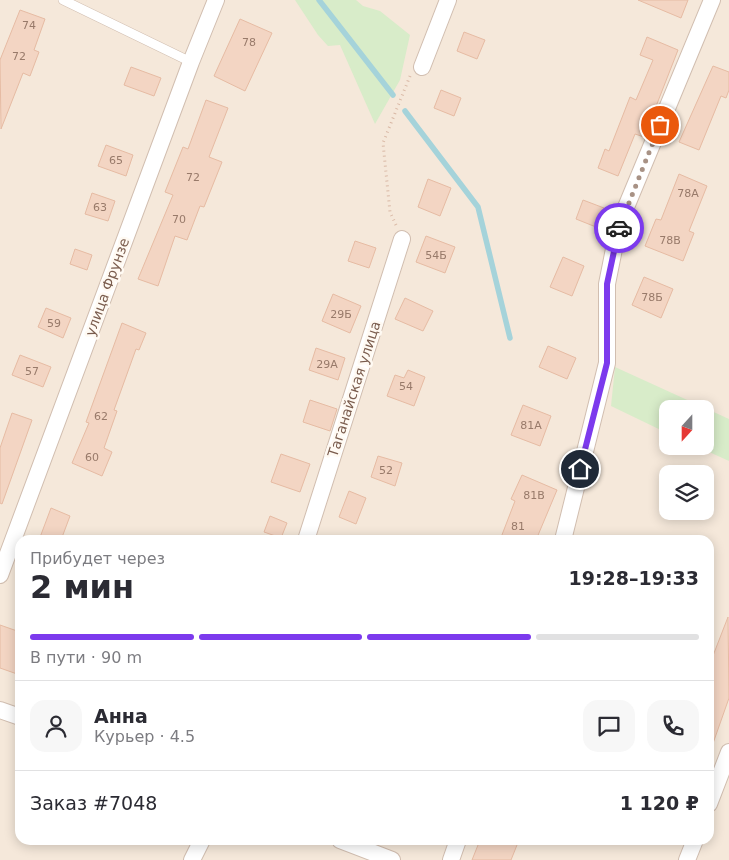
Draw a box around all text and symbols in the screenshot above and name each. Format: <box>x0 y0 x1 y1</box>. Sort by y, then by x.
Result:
house number: 74 <box>22 19 36 32</box>
house number: 78 <box>242 36 256 49</box>
house number: 72 <box>12 50 26 63</box>
pin <box>639 104 681 146</box>
icon: bag <box>646 111 674 139</box>
house number: 65 <box>109 154 123 167</box>
house number: 72 <box>186 171 200 184</box>
house number: 78А <box>677 187 699 200</box>
house number: 63 <box>93 201 107 214</box>
courier <box>594 203 644 253</box>
house number: 70 <box>172 213 186 226</box>
icon: car <box>605 214 633 242</box>
house number: 78В <box>659 234 681 247</box>
street label: улица Фрунзе <box>82 236 132 338</box>
house number: 54Б <box>425 249 447 262</box>
house number: 78Б <box>641 291 663 304</box>
house number: 29Б <box>330 308 352 321</box>
house number: 59 <box>47 317 61 330</box>
street label: Таганайская улица <box>324 319 384 460</box>
house number: 29А <box>316 358 338 371</box>
house number: 57 <box>25 365 39 378</box>
house number: 54 <box>399 380 413 393</box>
north arrow <box>659 400 714 455</box>
map controls <box>659 400 714 520</box>
house number: 62 <box>94 410 108 423</box>
house number: 81А <box>520 419 542 432</box>
pin <box>559 448 601 490</box>
house number: 60 <box>85 451 99 464</box>
icon: home <box>566 455 594 483</box>
house number: 52 <box>379 464 393 477</box>
button: layers <box>659 465 714 520</box>
house number: 81В <box>523 489 545 502</box>
house number: 81 <box>511 520 525 533</box>
text: Прибудет через <box>30 549 165 568</box>
text: 19:28–19:33 <box>569 567 699 589</box>
text: 2 мин <box>30 568 134 606</box>
text: В пути · 90 m <box>30 648 142 667</box>
button: person <box>30 700 82 752</box>
button: chat <box>583 700 635 752</box>
button: phone <box>647 700 699 752</box>
text: Анна <box>94 705 148 727</box>
text: Курьер · 4.5 <box>94 727 195 746</box>
text: Заказ #7048 <box>30 792 157 814</box>
text: 1 120 ₽ <box>620 792 699 814</box>

